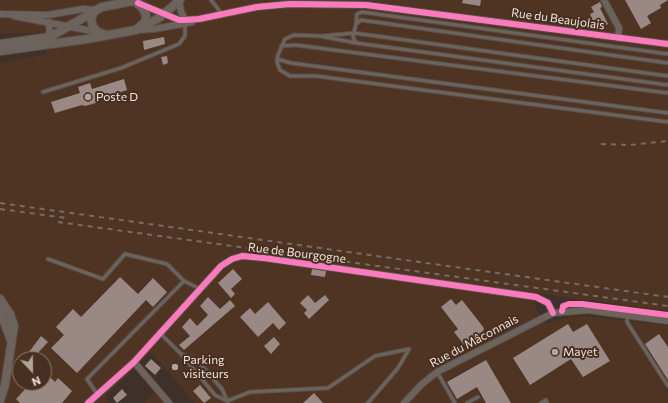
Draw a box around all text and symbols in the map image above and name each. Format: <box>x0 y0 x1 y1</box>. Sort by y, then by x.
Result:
street label: Rue du Beaujolais <box>510 5 606 33</box>
place label: Poste D <box>96 90 138 104</box>
marker: Poste D <box>83 92 93 102</box>
street label: Rue de Bourgogne <box>247 240 347 266</box>
street label: Rue du Mâconnais <box>427 312 521 370</box>
place label: Mayet <box>563 345 598 359</box>
marker: Mayet <box>550 347 560 357</box>
north arrow <box>12 351 52 391</box>
place label: Parking visiteurs <box>183 353 229 381</box>
marker: Parking visiteurs <box>170 362 180 372</box>
text: N <box>30 374 43 389</box>

